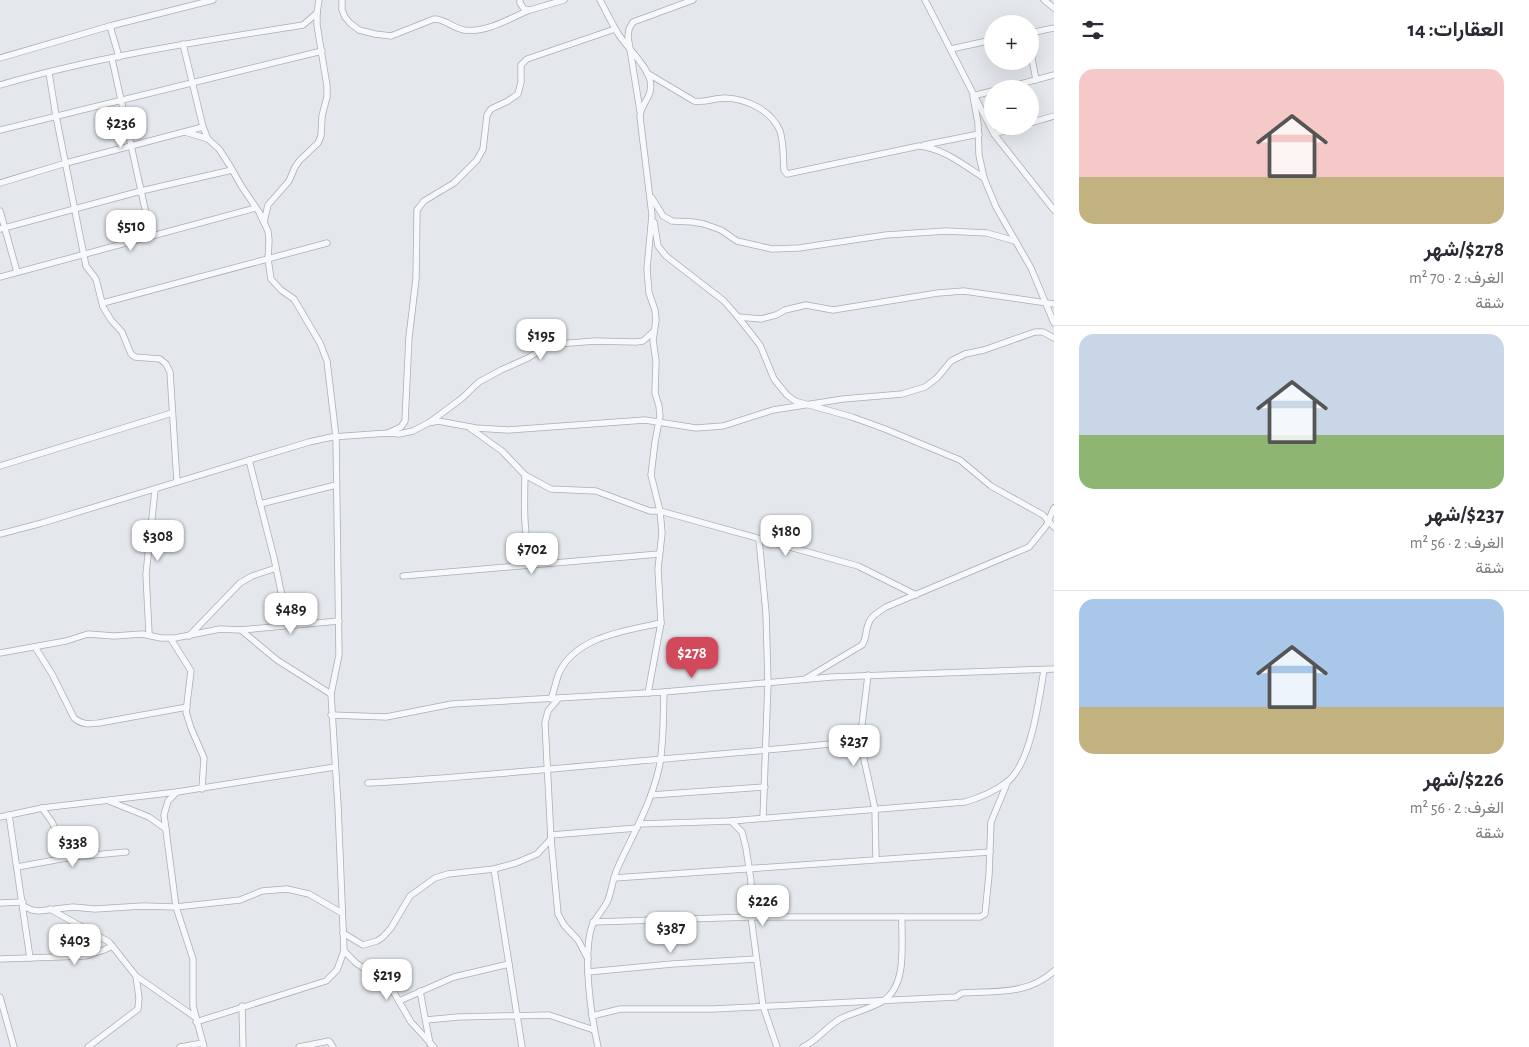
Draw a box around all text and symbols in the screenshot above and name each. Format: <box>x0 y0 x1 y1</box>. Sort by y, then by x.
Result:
map controls <box>984 15 1039 135</box>
button: + <box>984 15 1039 70</box>
icon: filters <box>1079 16 1107 44</box>
text: العقارات: 14 <box>1408 19 1504 40</box>
button: − <box>984 80 1039 135</box>
icon: home <box>1247 101 1337 191</box>
pin: $236 <box>91 106 151 149</box>
text: $236 <box>106 115 136 131</box>
pin: $510 <box>101 210 161 252</box>
text: $510 <box>117 218 145 234</box>
text: $278/شهر <box>1424 239 1504 260</box>
text: الغرف: 2 · 70 m² <box>1409 270 1504 286</box>
text: شقة <box>1475 295 1504 311</box>
pin: $195 <box>511 318 571 361</box>
text: $195 <box>527 327 555 343</box>
icon: home <box>1247 367 1337 457</box>
text: $237/شهر <box>1425 504 1504 525</box>
pin: $180 <box>756 514 816 557</box>
pin: $308 <box>128 520 188 562</box>
text: $180 <box>771 523 801 539</box>
text: $308 <box>143 528 173 544</box>
pin: $702 <box>502 532 562 575</box>
text: الغرف: 2 · 56 m² <box>1410 535 1504 551</box>
text: $702 <box>517 541 547 557</box>
text: شقة <box>1475 560 1504 576</box>
pin: $489 <box>261 592 321 635</box>
text: $489 <box>276 601 306 617</box>
icon: home <box>1247 632 1337 722</box>
pin: $278 <box>662 636 722 679</box>
text: $278 <box>677 645 707 661</box>
pin: $237 <box>824 724 884 767</box>
text: $237 <box>840 733 868 749</box>
text: $226/شهر <box>1423 769 1504 790</box>
text: الغرف: 2 · 56 m² <box>1410 800 1504 816</box>
text: شقة <box>1475 825 1504 841</box>
pin: $338 <box>43 826 103 868</box>
text: $338 <box>59 834 87 850</box>
pin: $226 <box>733 884 793 927</box>
text: $226 <box>748 893 778 909</box>
pin: $387 <box>641 912 701 954</box>
text: $387 <box>657 920 685 936</box>
pin: $403 <box>45 924 105 966</box>
text: $403 <box>60 932 90 948</box>
pin: $219 <box>357 958 417 1001</box>
text: $219 <box>373 967 401 983</box>

